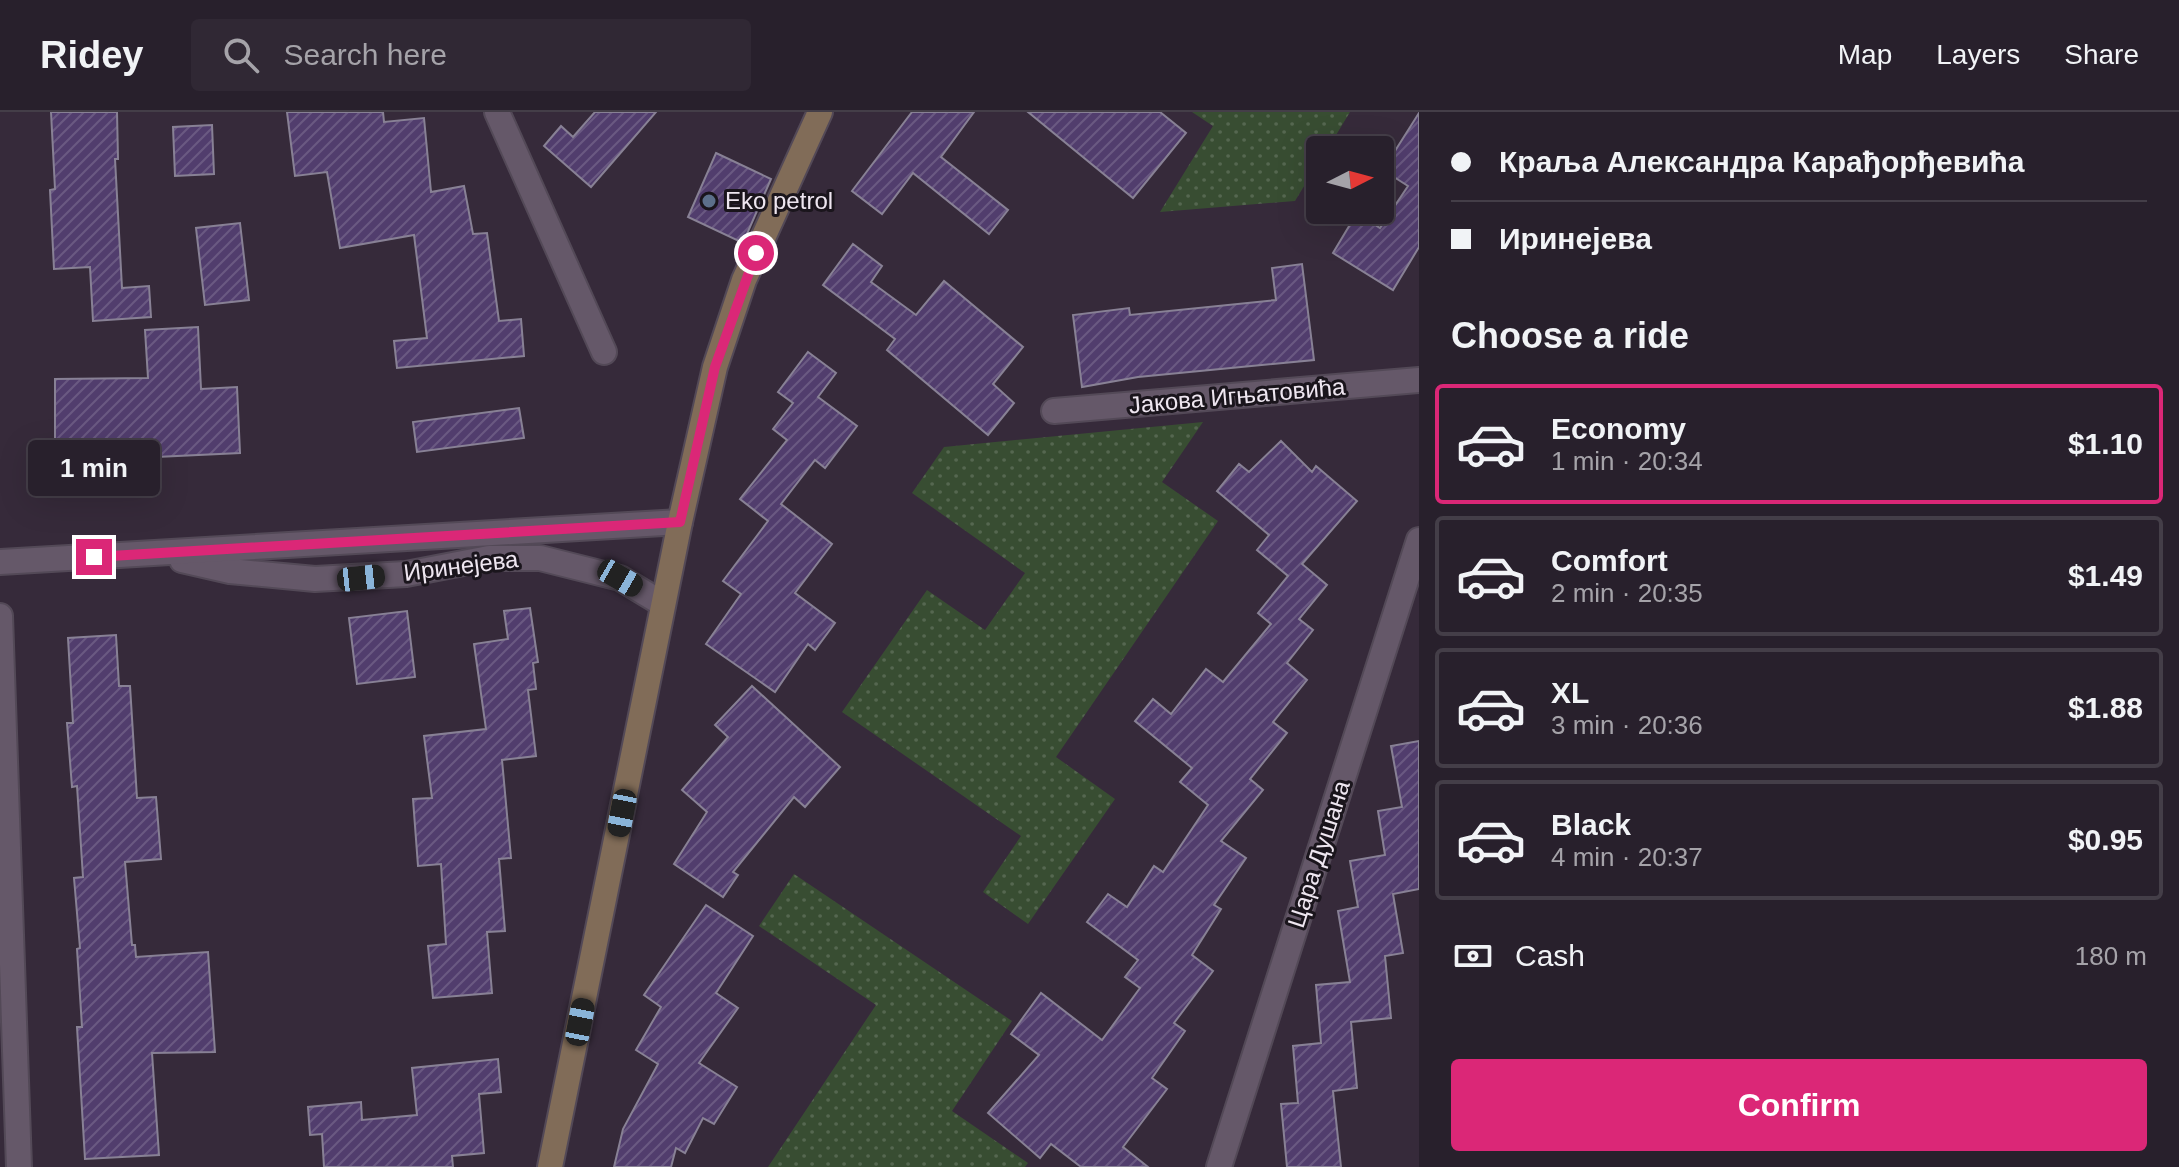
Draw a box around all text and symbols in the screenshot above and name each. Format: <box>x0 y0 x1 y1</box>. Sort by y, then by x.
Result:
search box <box>191 19 751 91</box>
icon: search <box>219 33 263 77</box>
text: Ridey <box>40 34 143 76</box>
text: Search here <box>283 38 447 71</box>
text: Map <box>1838 39 1892 70</box>
text: Layers <box>1936 39 2020 70</box>
text: Share <box>2064 39 2139 70</box>
north arrow <box>1306 136 1394 224</box>
map controls <box>1306 136 1394 224</box>
text: Краља Александра Карађорђевића <box>1499 145 2025 178</box>
place label: Eko petrol <box>725 187 833 214</box>
marker: Eko petrol <box>700 192 718 210</box>
text: Иринејева <box>1499 222 1652 255</box>
route start <box>738 235 774 271</box>
text: Choose a ride <box>1451 315 1689 356</box>
street label: Јакова Игњатовића <box>1128 373 1347 418</box>
icon: car <box>1455 408 1527 480</box>
text: Economy <box>1551 412 1686 445</box>
text: $1.10 <box>2068 427 2143 460</box>
callout: 1 min <box>28 441 160 497</box>
text: 1 min · 20:34 <box>1551 446 1703 476</box>
text: 1 min <box>60 453 128 483</box>
route end <box>76 539 112 575</box>
icon: car <box>1455 540 1527 612</box>
text: Comfort <box>1551 544 1668 577</box>
street label: Иринејева <box>402 545 520 586</box>
car <box>593 556 647 600</box>
text: $1.49 <box>2068 559 2143 592</box>
car <box>336 564 386 592</box>
text: 2 min · 20:35 <box>1551 578 1703 608</box>
icon: car <box>1455 672 1527 744</box>
text: XL <box>1551 676 1589 709</box>
text: $1.88 <box>2068 691 2143 724</box>
text: 3 min · 20:36 <box>1551 710 1703 740</box>
street label: Цара Душана <box>1282 776 1355 931</box>
car <box>606 787 638 839</box>
icon: car <box>1455 804 1527 876</box>
text: Black <box>1551 808 1631 841</box>
text: $0.95 <box>2068 823 2143 856</box>
text: 4 min · 20:37 <box>1551 842 1703 872</box>
icon: cash <box>1451 934 1495 978</box>
text: Cash <box>1515 939 1585 972</box>
text: 180 m <box>2075 941 2147 971</box>
car <box>564 996 596 1048</box>
button: Confirm <box>1451 1059 2147 1151</box>

